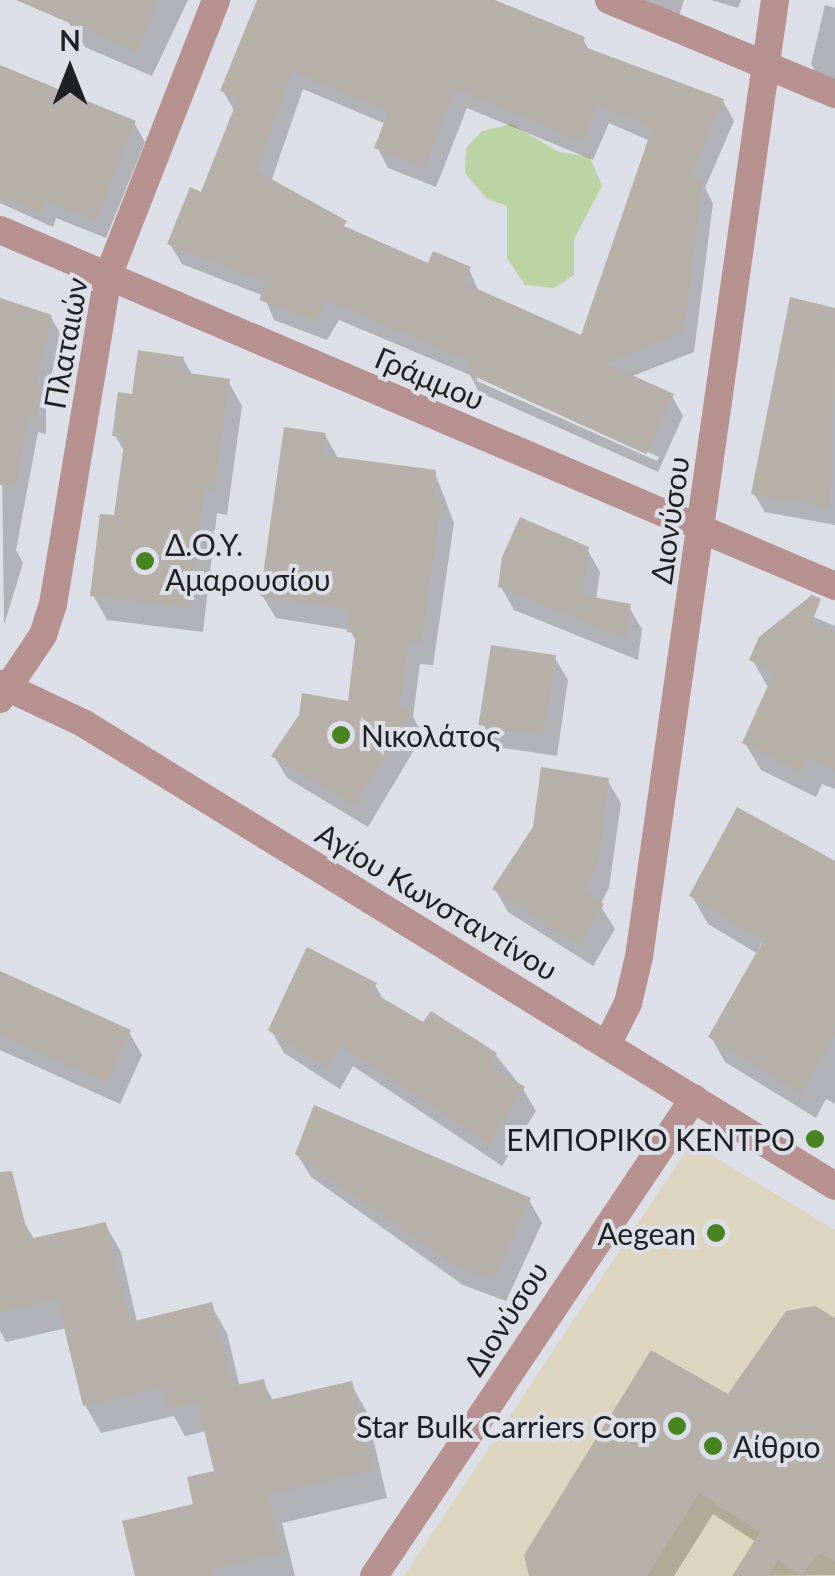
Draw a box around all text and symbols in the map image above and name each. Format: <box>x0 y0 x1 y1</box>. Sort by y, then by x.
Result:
north arrow <box>20 20 120 120</box>
text: N <box>59 23 81 57</box>
street label: Πλαταιών <box>36 274 94 412</box>
street label: Γράμμου <box>370 339 490 417</box>
street label: Διονύσου <box>642 454 696 586</box>
place label: Δ.Ο.Υ. Αμαρουσίου <box>165 526 331 596</box>
marker: Δ.Ο.Υ. Αμαρουσίου <box>134 550 156 572</box>
place label: Νικολάτος <box>361 717 500 753</box>
marker: Νικολάτος <box>330 724 352 746</box>
street label: Αγίου Κωνσταντίνου <box>310 815 564 987</box>
place label: ΕΜΠΟΡΙΚΟ ΚΕΝΤΡΟ <box>506 1121 795 1157</box>
marker: ΕΜΠΟΡΙΚΟ ΚΕΝΤΡΟ <box>804 1128 826 1150</box>
place label: Aegean <box>597 1215 696 1251</box>
marker: Aegean <box>705 1222 727 1244</box>
street label: Διονύσου <box>455 1254 555 1382</box>
place label: Star Bulk Carriers Corp <box>356 1408 657 1444</box>
marker: Star Bulk Carriers Corp <box>666 1415 688 1437</box>
place label: Αίθριο <box>733 1428 820 1464</box>
marker: Αίθριο <box>702 1435 724 1457</box>

